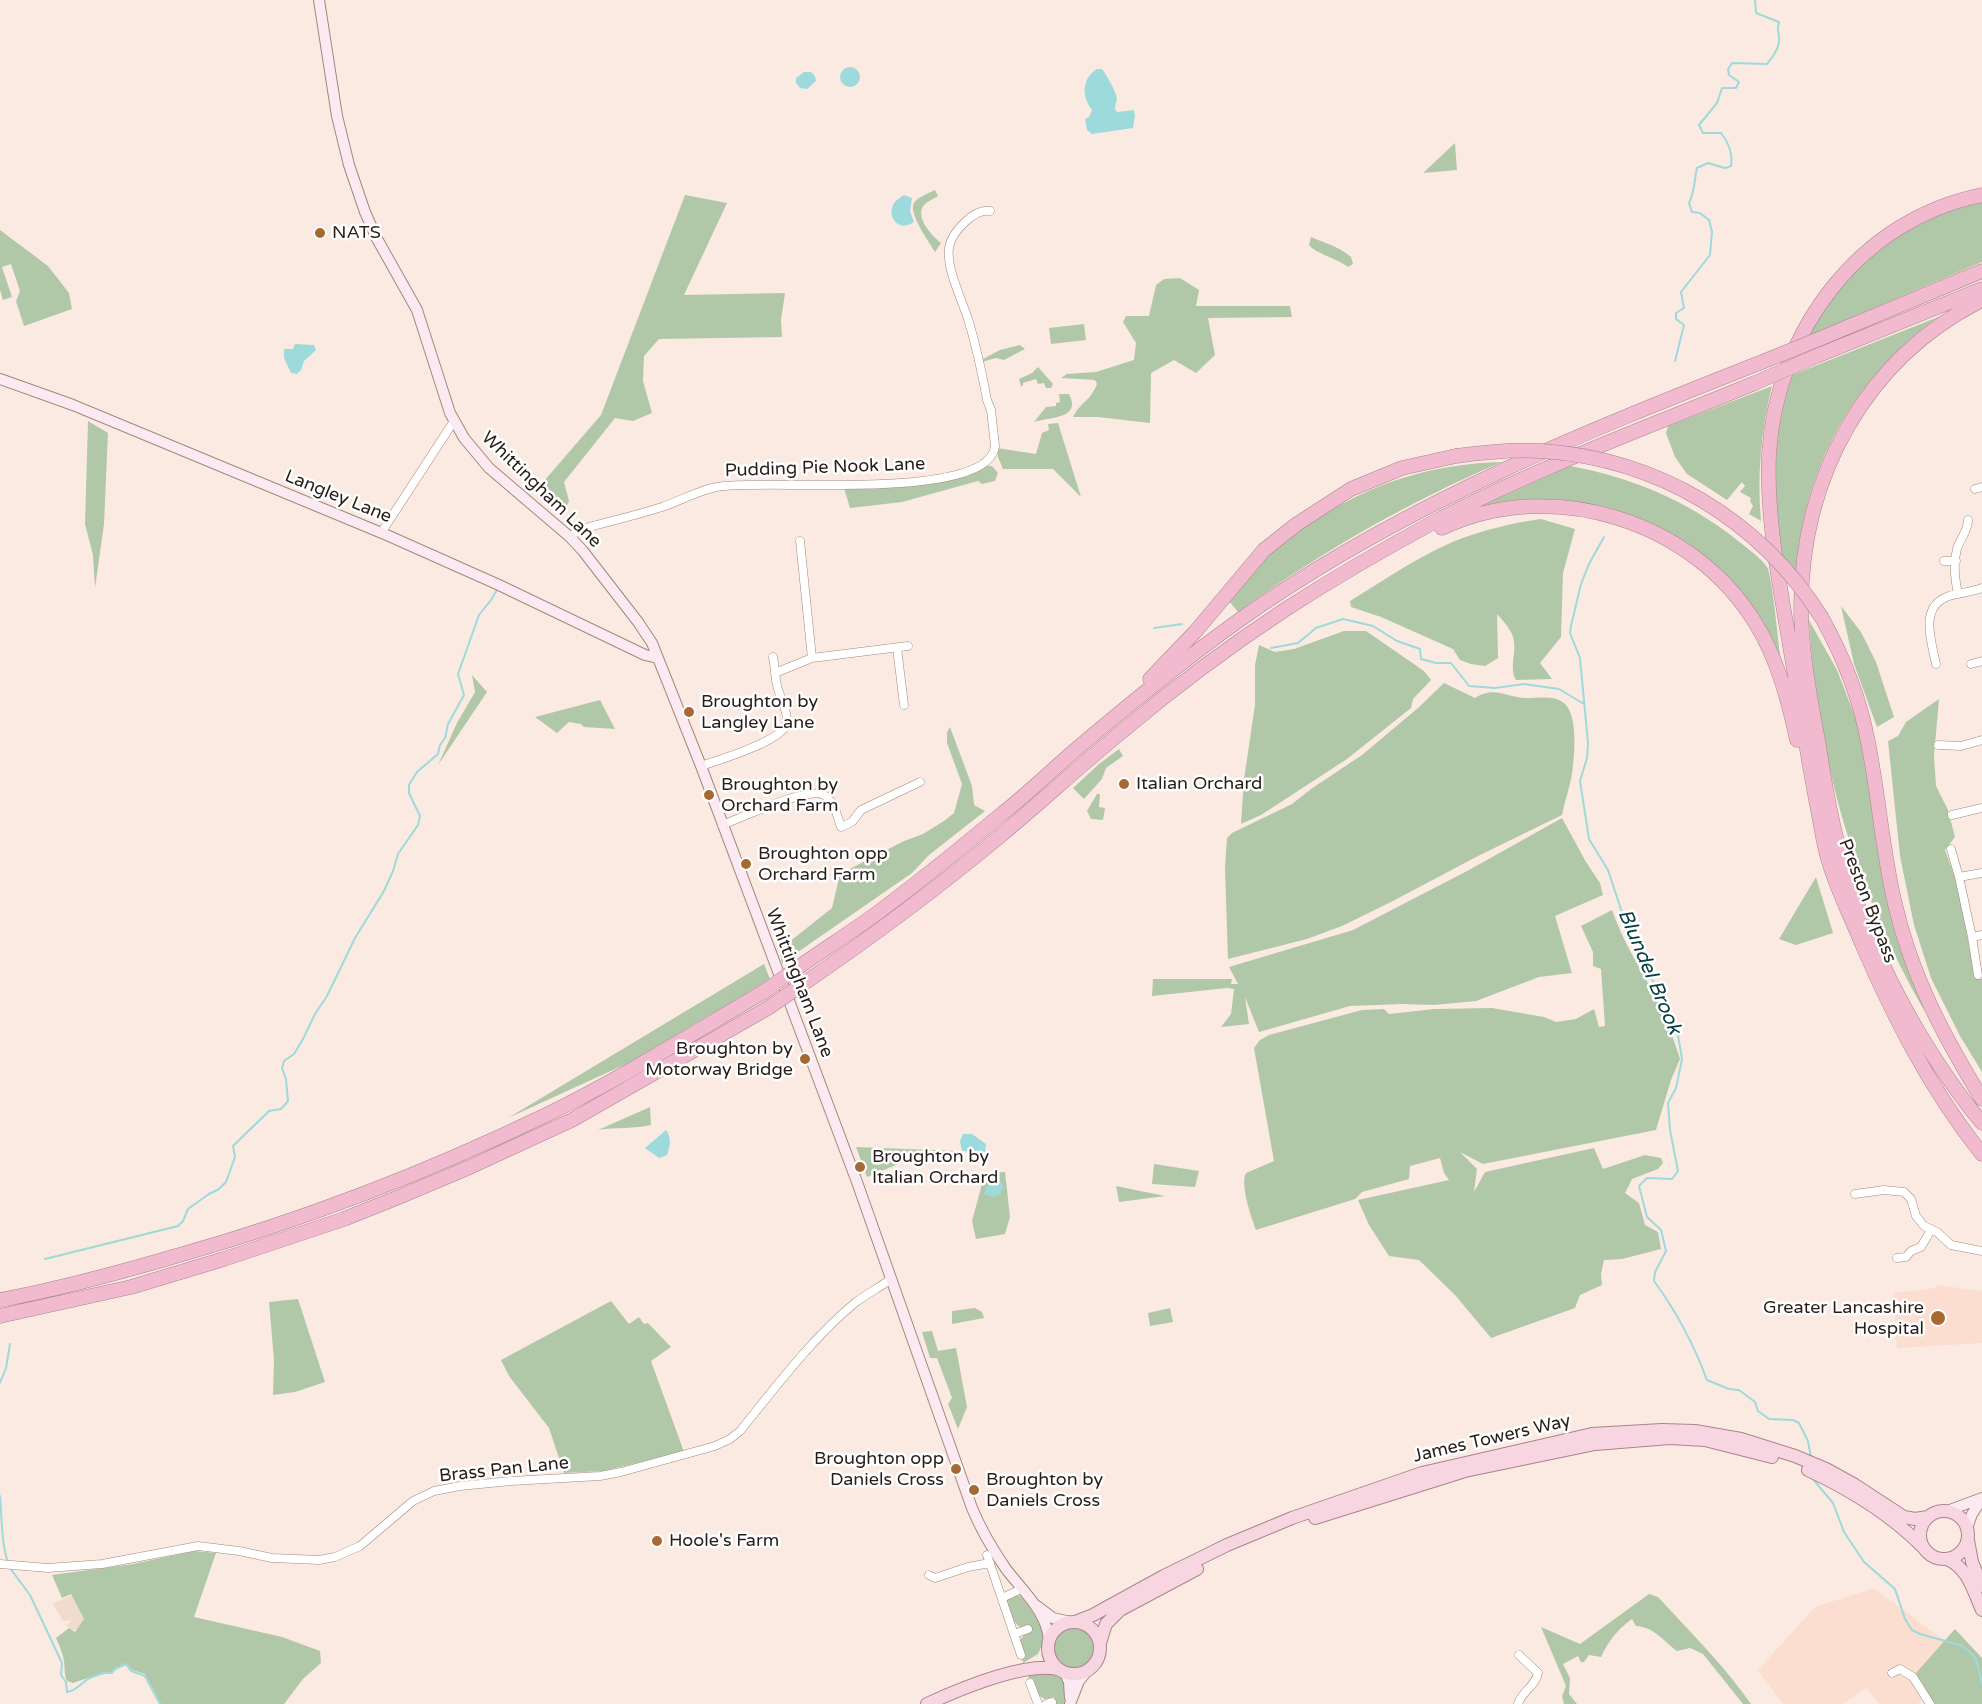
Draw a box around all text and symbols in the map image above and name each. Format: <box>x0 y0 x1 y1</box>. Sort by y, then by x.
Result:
place label: NATS <box>332 222 381 244</box>
marker: NATS <box>313 226 327 240</box>
street label: Whittingham Lane <box>477 427 605 553</box>
street label: Pudding Pie Nook Lane <box>724 454 926 482</box>
street label: Langley Lane <box>281 466 395 528</box>
place label: Broughton by Langley Lane <box>701 691 818 734</box>
marker: Broughton by Langley Lane <box>682 705 696 719</box>
place label: Italian Orchard <box>1136 773 1262 795</box>
place label: Broughton by Orchard Farm <box>721 774 839 816</box>
marker: Italian Orchard <box>1117 777 1131 791</box>
marker: Broughton by Orchard Farm <box>702 788 716 802</box>
street label: Preston Bypass <box>1833 836 1901 966</box>
place label: Broughton opp Orchard Farm <box>758 843 888 886</box>
marker: Broughton opp Orchard Farm <box>739 857 753 871</box>
street label: Whittingham Lane <box>761 905 837 1061</box>
water label: Blundel Brook <box>1612 906 1686 1038</box>
place label: Broughton by Motorway Bridge <box>645 1038 793 1080</box>
marker: Broughton by Motorway Bridge <box>798 1052 812 1066</box>
place label: Broughton by Italian Orchard <box>872 1146 998 1188</box>
marker: Broughton by Italian Orchard <box>853 1160 867 1174</box>
place label: Greater Lancashire Hospital <box>1763 1297 1924 1340</box>
marker: Greater Lancashire Hospital <box>1929 1309 1947 1327</box>
street label: James Towers Way <box>1411 1410 1573 1468</box>
place label: Broughton opp Daniels Cross <box>814 1448 944 1490</box>
street label: Brass Pan Lane <box>438 1452 570 1488</box>
marker: Broughton opp Daniels Cross <box>949 1462 963 1476</box>
place label: Broughton by Daniels Cross <box>986 1469 1103 1512</box>
marker: Broughton by Daniels Cross <box>967 1483 981 1497</box>
place label: Hoole's Farm <box>669 1530 779 1552</box>
marker: Hoole's Farm <box>650 1534 664 1548</box>

